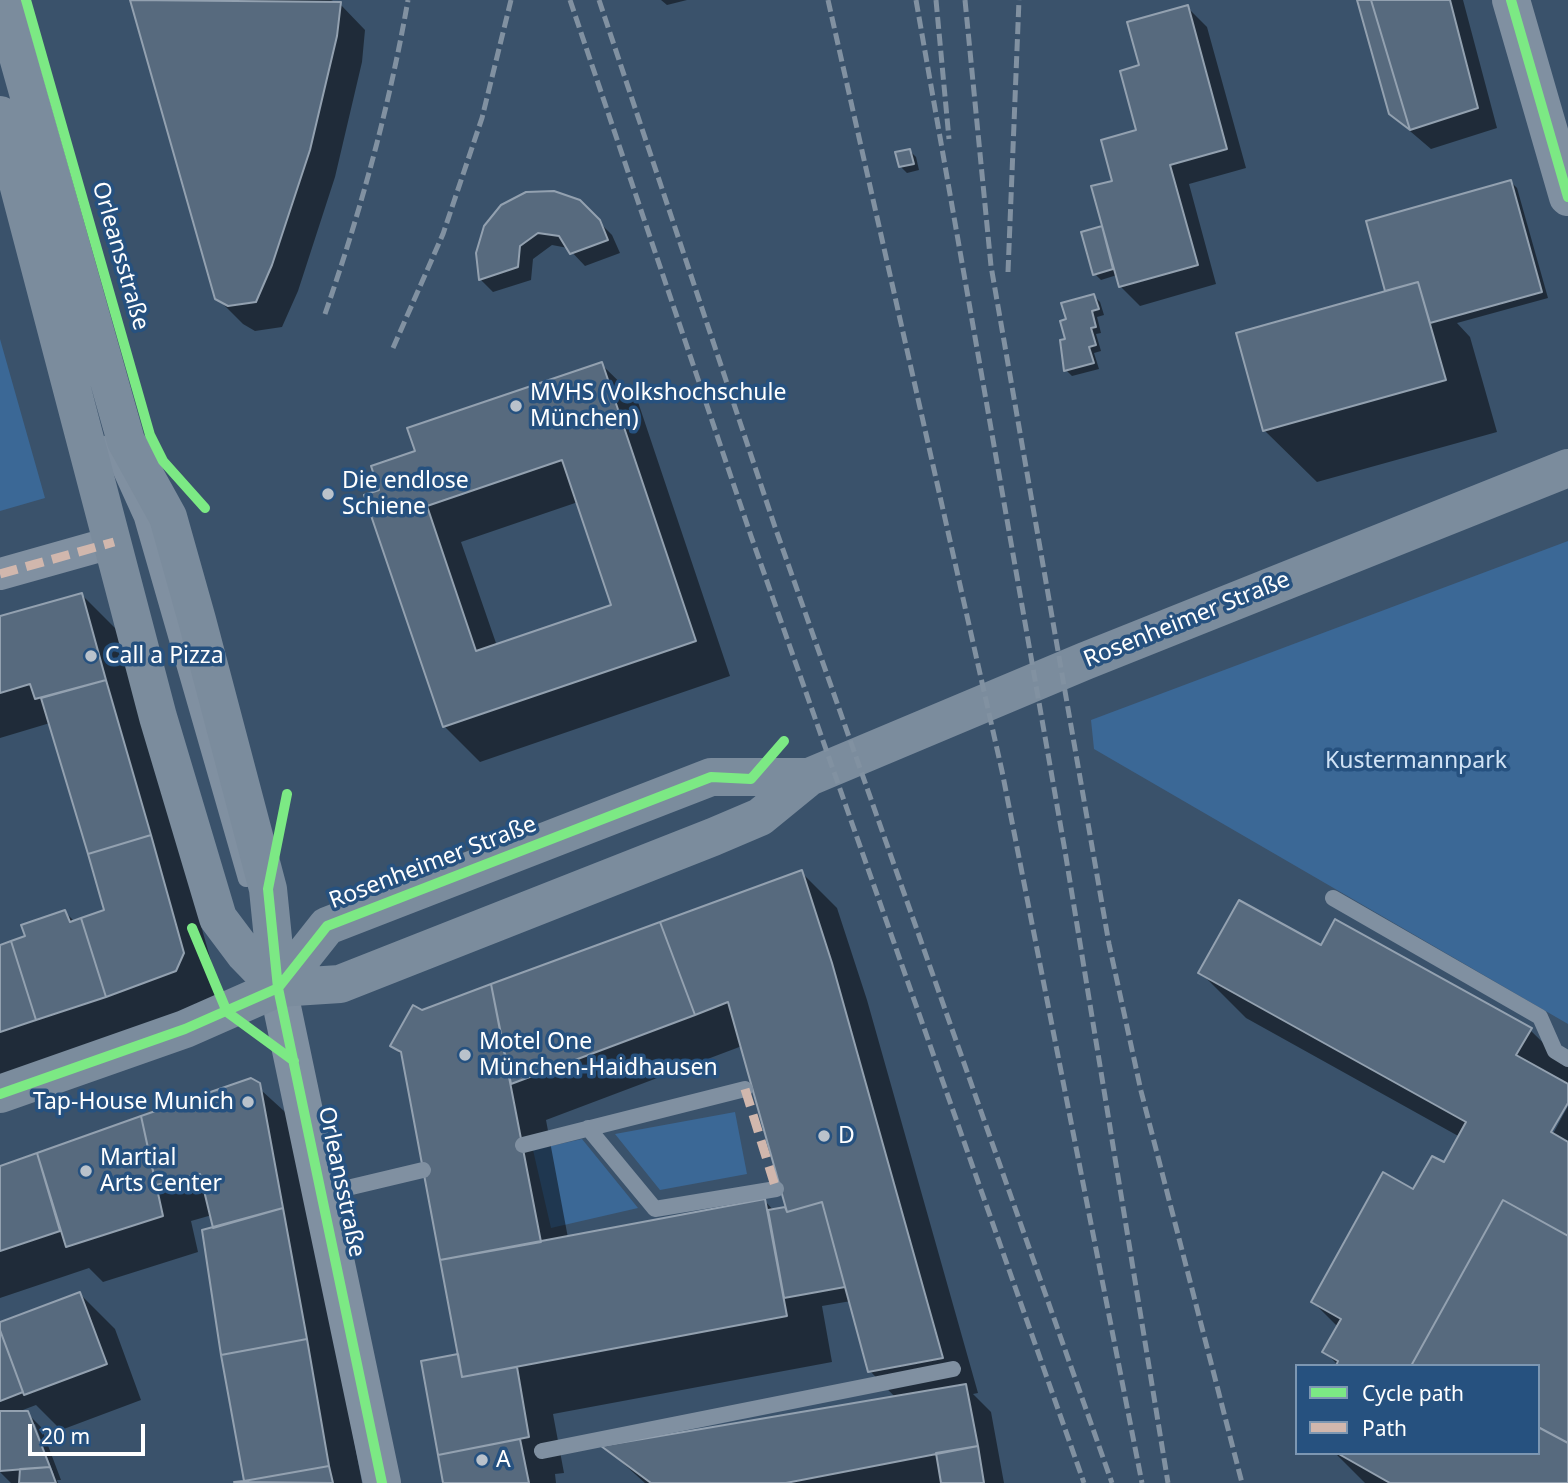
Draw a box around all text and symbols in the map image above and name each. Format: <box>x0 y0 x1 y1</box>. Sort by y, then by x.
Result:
street label: Orleansstraße <box>86 179 154 333</box>
place label: MVHS (Volkshochschule München) <box>530 379 786 433</box>
marker: MVHS (Volkshochschule München) <box>508 398 524 414</box>
place label: Die endlose Schiene <box>342 467 469 521</box>
marker: Die endlose Schiene <box>320 486 336 502</box>
street label: Rosenheimer Straße <box>1080 566 1294 674</box>
place label: Call a Pizza <box>105 642 224 670</box>
marker: Call a Pizza <box>83 648 99 664</box>
park label: Kustermannpark <box>1325 747 1507 775</box>
street label: Rosenheimer Straße <box>325 811 541 915</box>
place label: Motel One München-Haidhausen <box>479 1028 718 1082</box>
marker: Motel One München-Haidhausen <box>457 1047 473 1063</box>
place label: Tap-House Munich <box>33 1088 234 1116</box>
marker: Tap-House Munich <box>240 1094 256 1110</box>
street label: Orleansstraße <box>312 1104 370 1260</box>
place label: D <box>838 1122 855 1150</box>
marker: D <box>816 1128 832 1144</box>
place label: Martial Arts Center <box>100 1144 222 1198</box>
marker: Martial Arts Center <box>78 1163 94 1179</box>
legend <box>1295 1364 1540 1455</box>
text: Cycle path <box>1362 1379 1464 1407</box>
scale bar <box>32 1410 149 1454</box>
text: Path <box>1362 1414 1407 1442</box>
text: 20 m <box>41 1422 90 1450</box>
place label: A <box>496 1446 511 1474</box>
marker: A <box>474 1452 490 1468</box>

